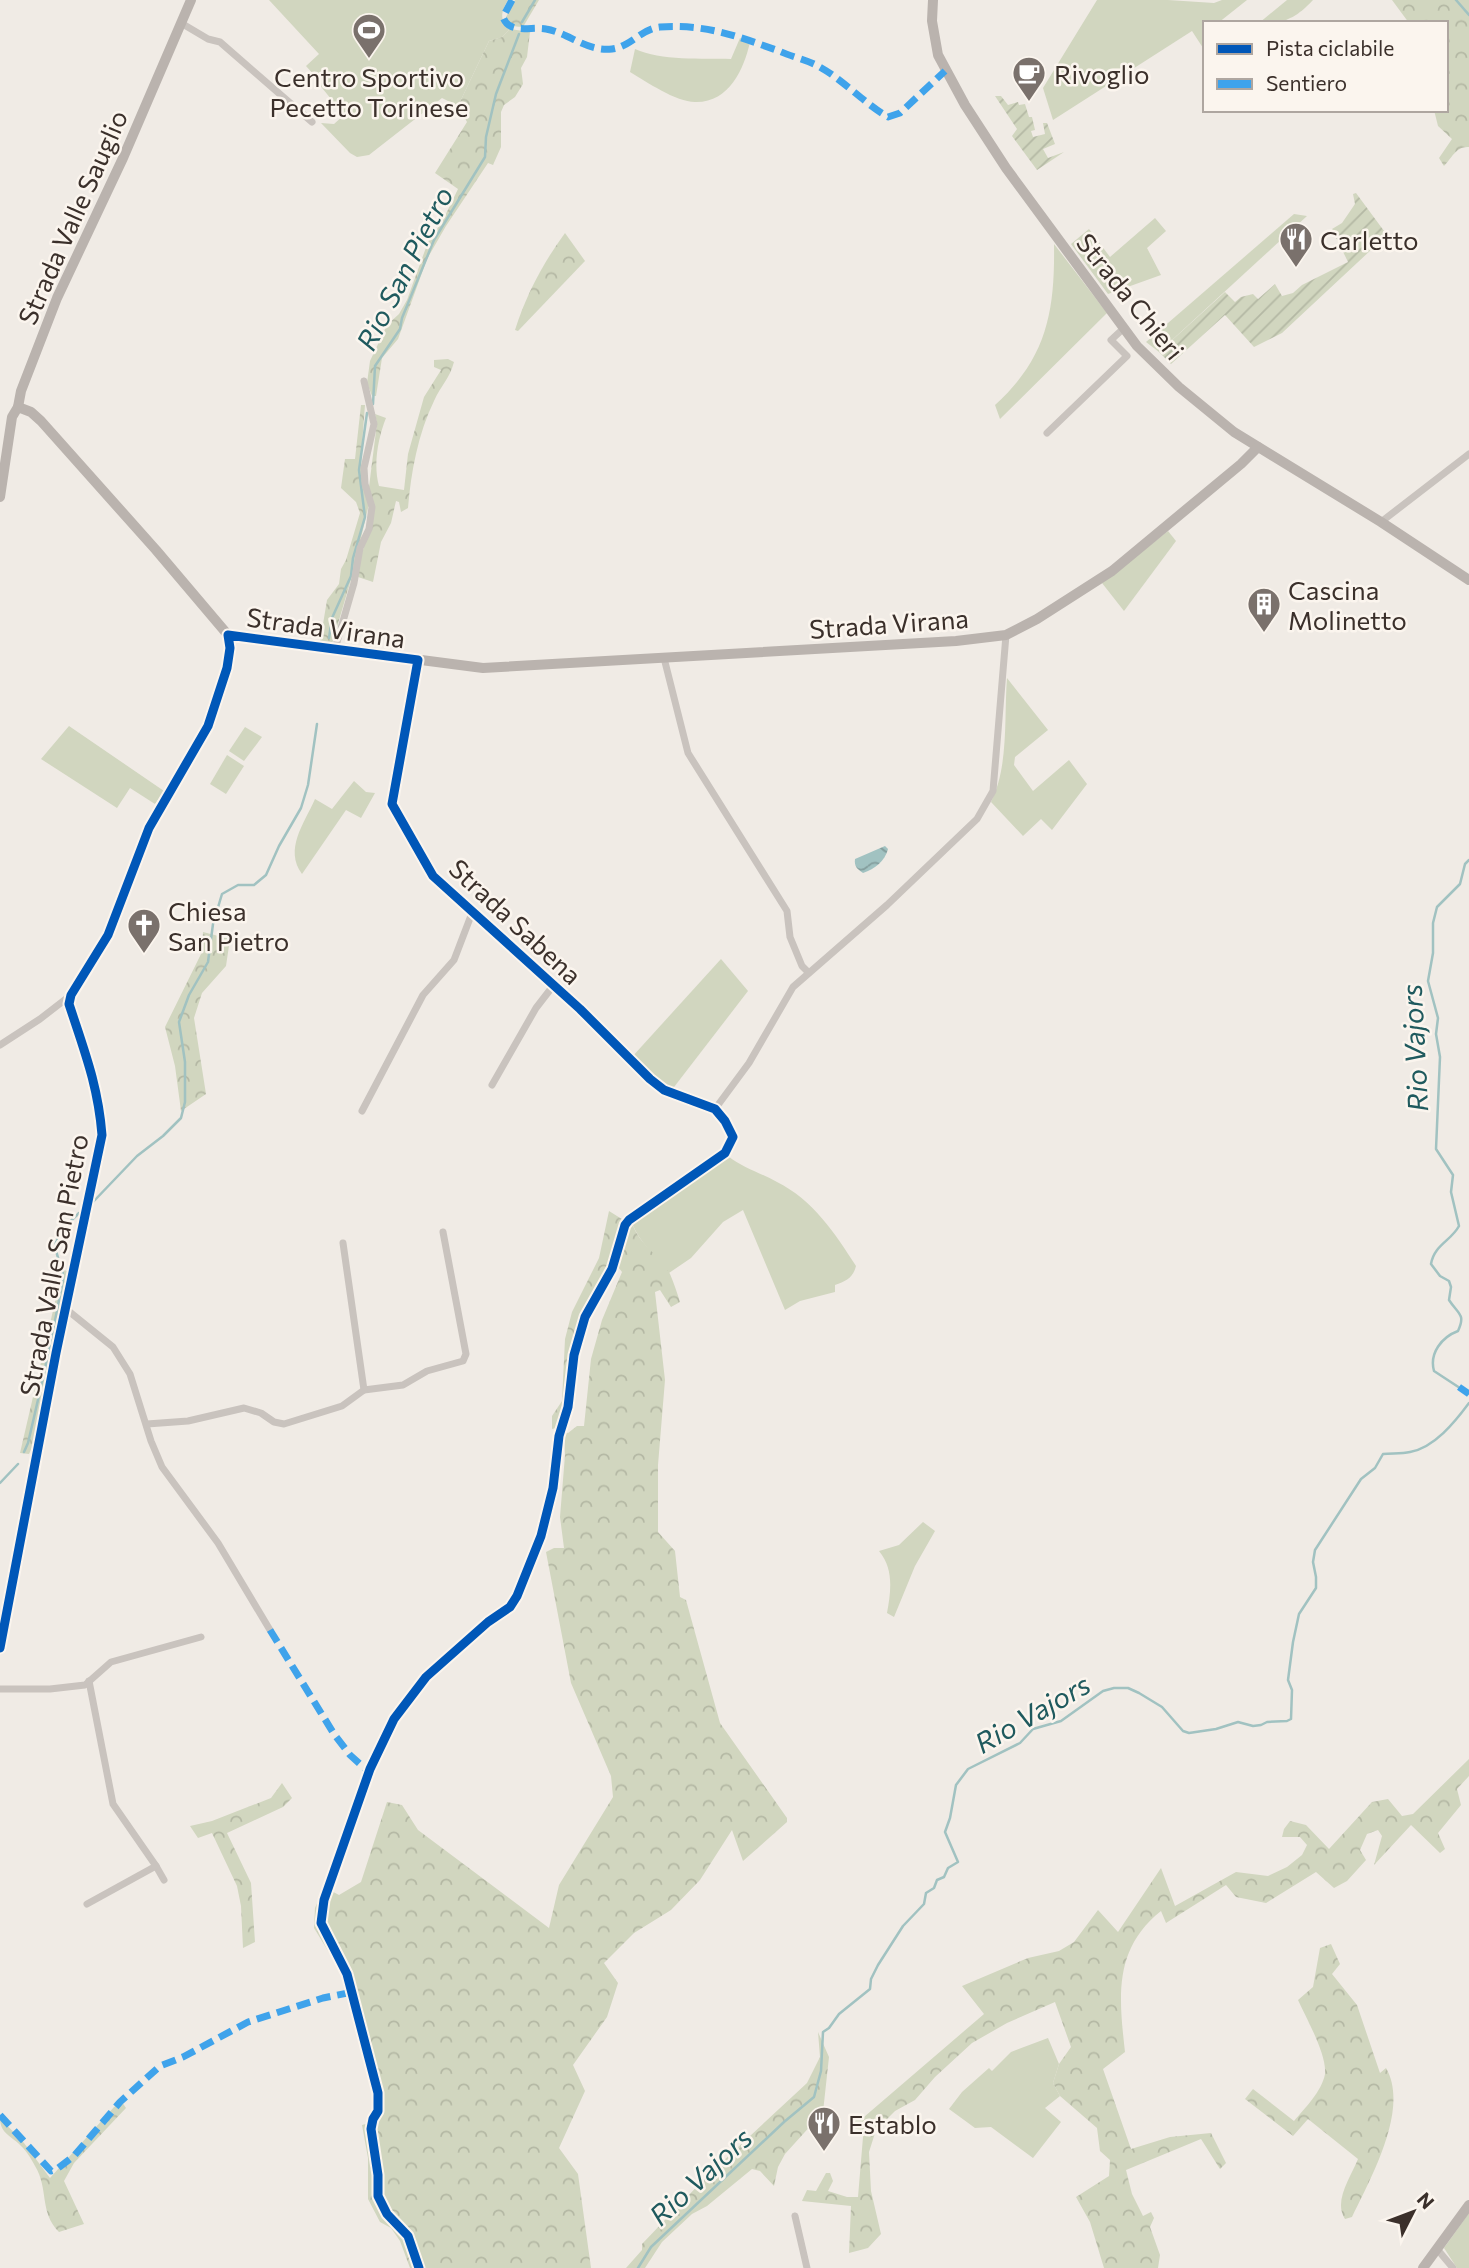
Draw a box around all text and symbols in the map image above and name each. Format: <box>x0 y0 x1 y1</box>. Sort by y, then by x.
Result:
sports icon: Centro Sportivo Pecetto Torinese <box>350 11 388 60</box>
legend <box>1203 21 1448 112</box>
text: Pista ciclabile <box>1266 35 1394 60</box>
cafe icon: Rivoglio <box>1010 54 1048 103</box>
place label: Rivoglio <box>1054 58 1149 89</box>
place label: Centro Sportivo Pecetto Torinese <box>269 61 469 122</box>
text: Sentiero <box>1266 70 1347 95</box>
street label: Strada Valle Sauglio <box>11 105 133 329</box>
water label: Rio San Pietro <box>348 181 460 355</box>
restaurant icon: Carletto <box>1277 220 1315 269</box>
place label: Carletto <box>1320 224 1419 255</box>
street label: Strada Chieri <box>1071 227 1191 365</box>
place label: Cascina Molinetto <box>1288 574 1407 635</box>
building icon: Cascina Molinetto <box>1245 585 1283 634</box>
street label: Strada Virana <box>245 601 407 653</box>
street label: Strada Virana <box>808 602 970 644</box>
street label: Strada Sabena <box>443 852 589 990</box>
place label: Chiesa San Pietro <box>168 895 289 956</box>
church icon: Chiesa San Pietro <box>125 906 163 955</box>
water label: Rio Vajors <box>1394 983 1434 1113</box>
street label: Strada Valle San Pietro <box>12 1131 94 1399</box>
water label: Rio Vajors <box>968 1666 1096 1760</box>
restaurant icon: Establo <box>805 2104 843 2153</box>
place label: Establo <box>848 2108 937 2139</box>
water label: Rio Vajors <box>642 2120 758 2232</box>
north arrow <box>1378 2177 1448 2247</box>
text: N <box>1413 2187 1439 2213</box>

